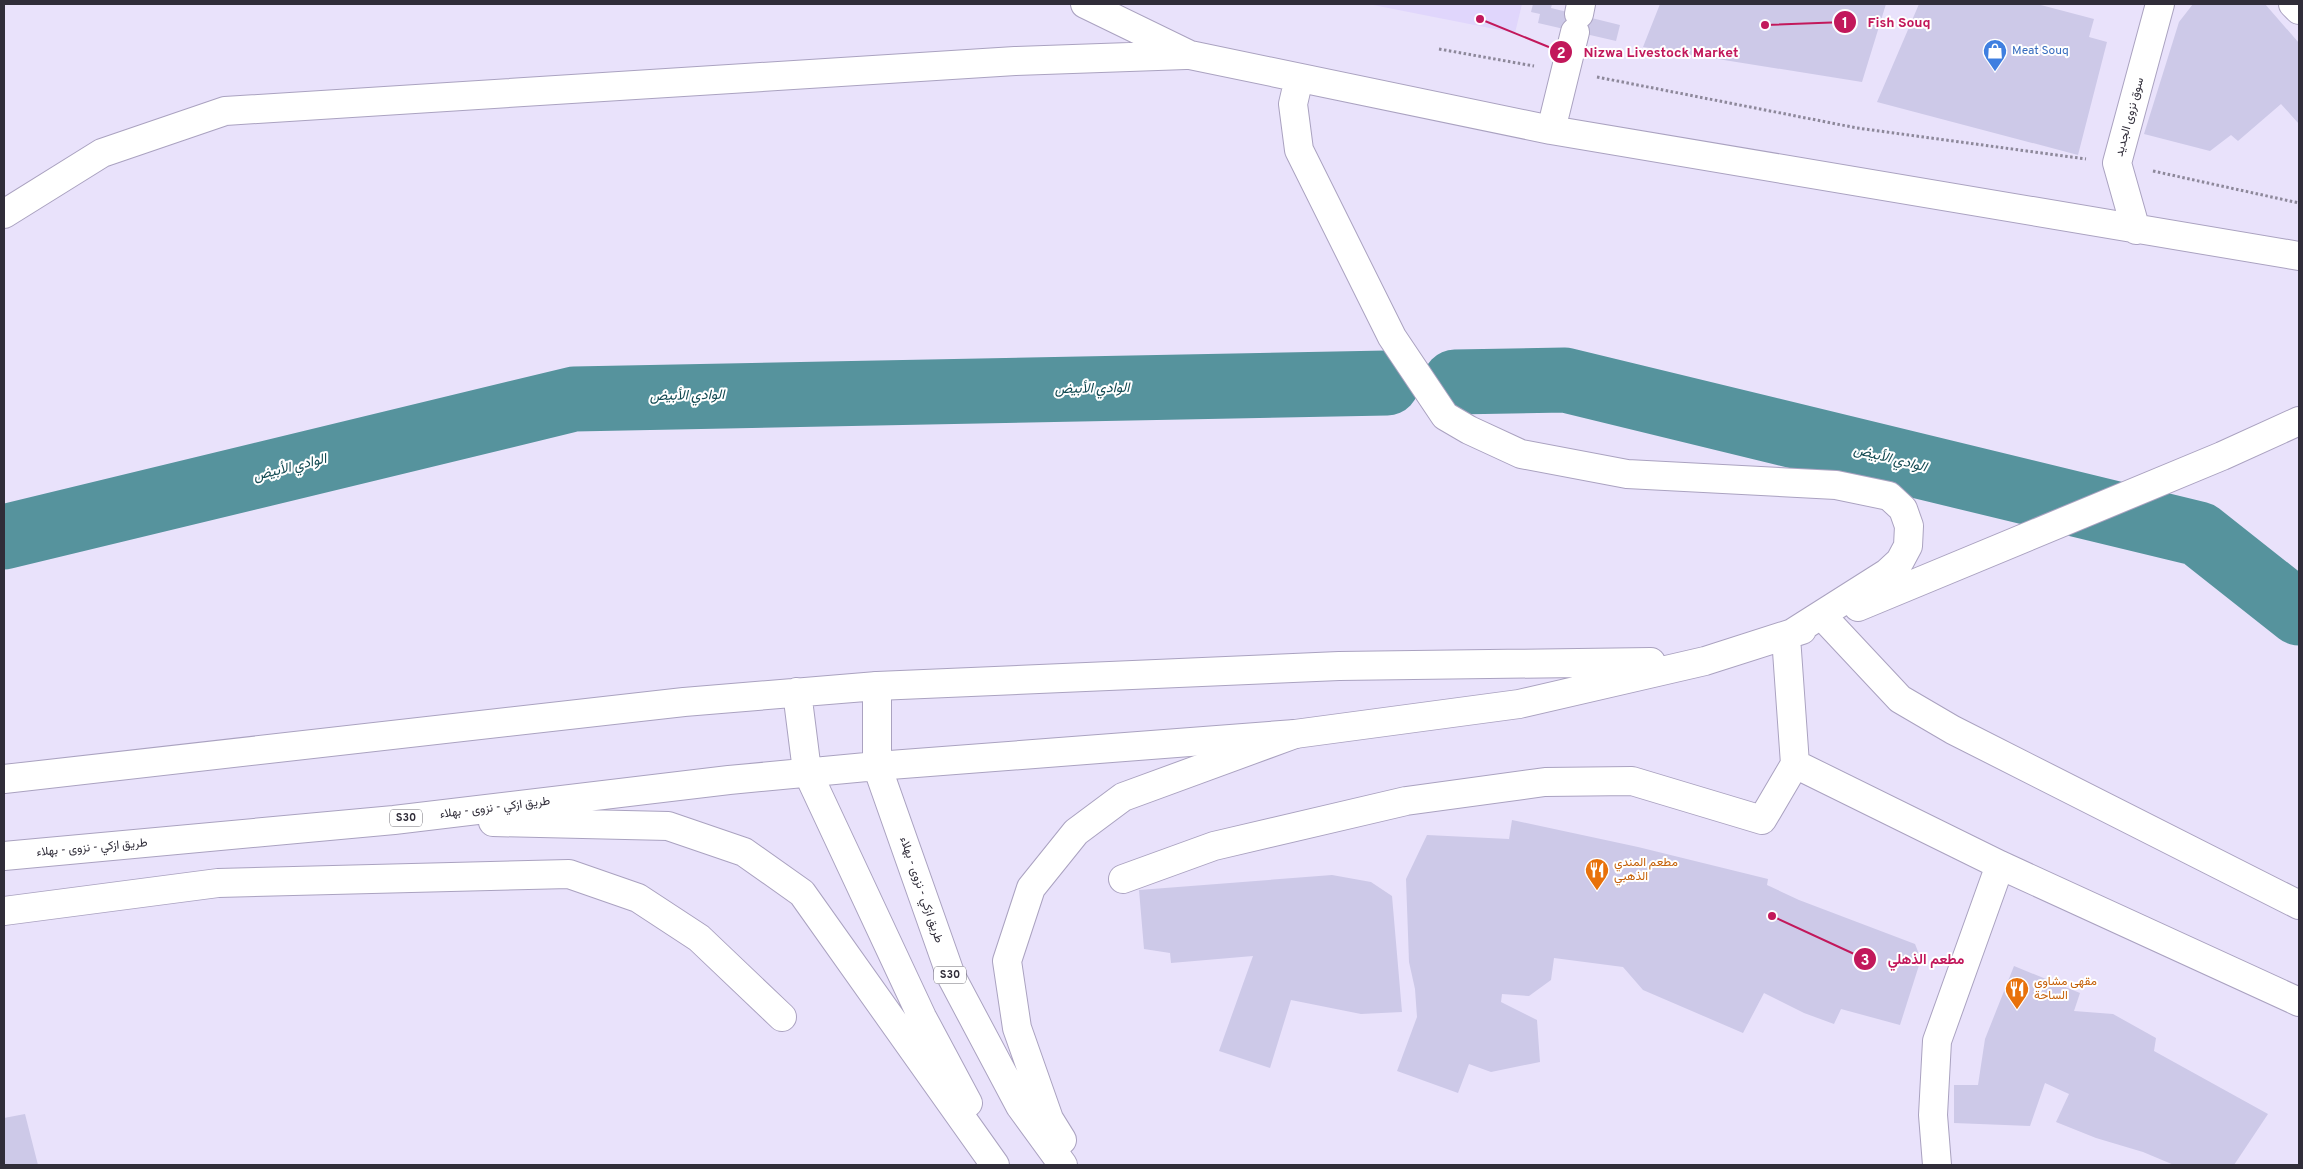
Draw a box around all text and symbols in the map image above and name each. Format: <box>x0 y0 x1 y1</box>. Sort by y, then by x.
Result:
callout: Fish Souq <box>1832 8 1940 37</box>
text: 1 <box>1842 15 1848 34</box>
text: Fish Souq <box>1867 15 1931 32</box>
callout: Nizwa Livestock Market <box>1548 38 1748 67</box>
shop icon: Meat Souq <box>1982 38 2008 72</box>
place label: Meat Souq <box>2012 43 2069 59</box>
text: 2 <box>1556 45 1566 64</box>
text: Nizwa Livestock Market <box>1583 45 1739 62</box>
street label: سوق نزوى الجديد <box>2112 76 2148 158</box>
water label: الوادي الأبيض <box>1054 379 1131 400</box>
water label: الوادي الأبيض <box>649 386 726 407</box>
water label: الوادي الأبيض <box>1851 441 1930 479</box>
water label: الوادي الأبيض <box>251 449 330 487</box>
street label: طريق ازكي - نزوى - بهلاء <box>439 793 552 824</box>
road number: S30 <box>390 810 422 826</box>
street label: طريق ازكي - نزوى - بهلاء <box>36 835 148 862</box>
street label: طريق ازكي - نزوى - بهلاء <box>894 835 947 946</box>
place label: مطعم المندي الذهبي <box>1614 855 1678 886</box>
restaurant icon: مطعم المندي الذهبي <box>1584 857 1610 891</box>
callout: مطعم الذهلي <box>1853 945 1974 974</box>
text: 3 <box>1861 952 1870 971</box>
text: مطعم الذهلي <box>1888 952 1965 971</box>
road number: S30 <box>934 966 966 984</box>
place label: مقهى مشاوي الساحة <box>2034 974 2097 1004</box>
restaurant icon: مقهى مشاوي الساحة <box>2004 976 2030 1010</box>

